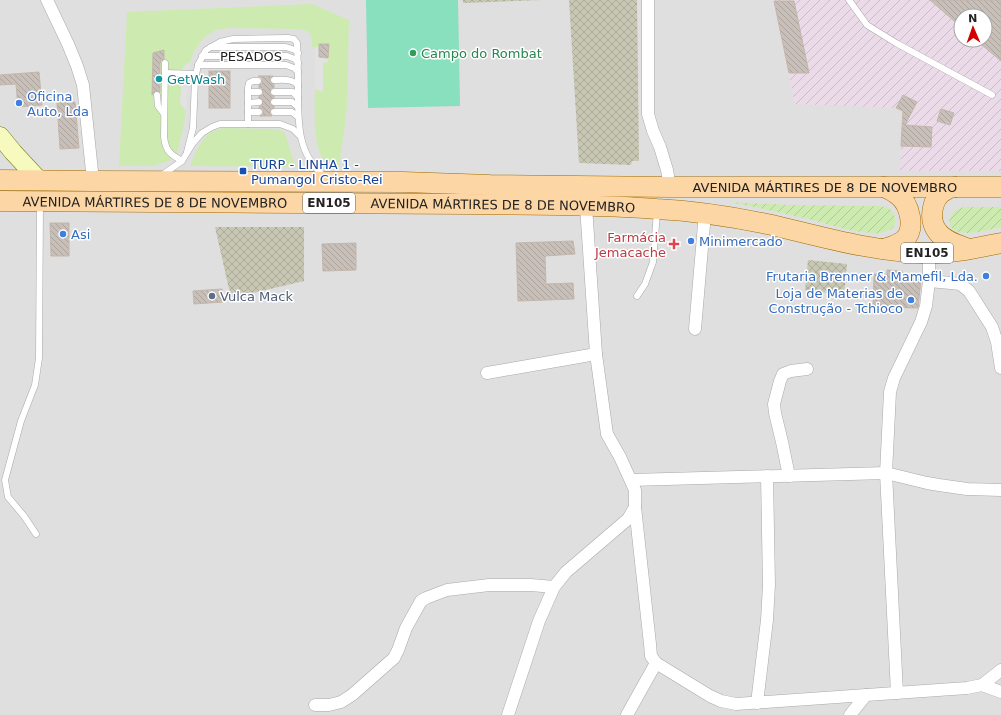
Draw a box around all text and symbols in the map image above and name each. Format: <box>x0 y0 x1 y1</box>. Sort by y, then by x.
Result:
north arrow <box>953 8 993 48</box>
text: N <box>968 12 978 25</box>
place label: Campo do Rombat <box>421 46 542 61</box>
marker: Campo do Rombat <box>408 48 418 58</box>
street label: PESADOS <box>220 49 282 64</box>
place label: GetWash <box>167 72 225 87</box>
marker: GetWash <box>154 74 164 84</box>
place label: Oficina Auto, Lda <box>27 89 89 119</box>
marker: Oficina Auto, Lda <box>14 98 24 108</box>
place label: TURP - LINHA 1 - Pumangol Cristo-Rei <box>250 157 383 187</box>
marker: TURP - LINHA 1 - Pumangol Cristo-Rei <box>238 166 248 176</box>
street label: AVENIDA MÁRTIRES DE 8 DE NOVEMBRO <box>693 180 957 195</box>
road number: EN105 <box>303 193 355 213</box>
street label: AVENIDA MÁRTIRES DE 8 DE NOVEMBRO <box>23 194 287 210</box>
street label: AVENIDA MÁRTIRES DE 8 DE NOVEMBRO <box>371 196 636 215</box>
place label: Asi <box>71 227 90 242</box>
marker: Asi <box>58 229 68 239</box>
place label: Farmácia Jemacache <box>594 230 666 260</box>
place label: Minimercado <box>699 234 783 249</box>
marker: Minimercado <box>686 236 696 246</box>
marker: Farmácia Jemacache <box>669 239 679 249</box>
road number: EN105 <box>901 243 953 263</box>
place label: Frutaria Brenner & Mamefil, Lda. <box>766 269 978 284</box>
marker: Frutaria Brenner & Mamefil, Lda. <box>981 271 991 281</box>
place label: Loja de Materias de Construção - Tchioco <box>768 286 903 316</box>
place label: Vulca Mack <box>220 289 293 304</box>
marker: Vulca Mack <box>207 291 217 301</box>
marker: Loja de Materias de Construção - Tchioco <box>906 295 916 305</box>

